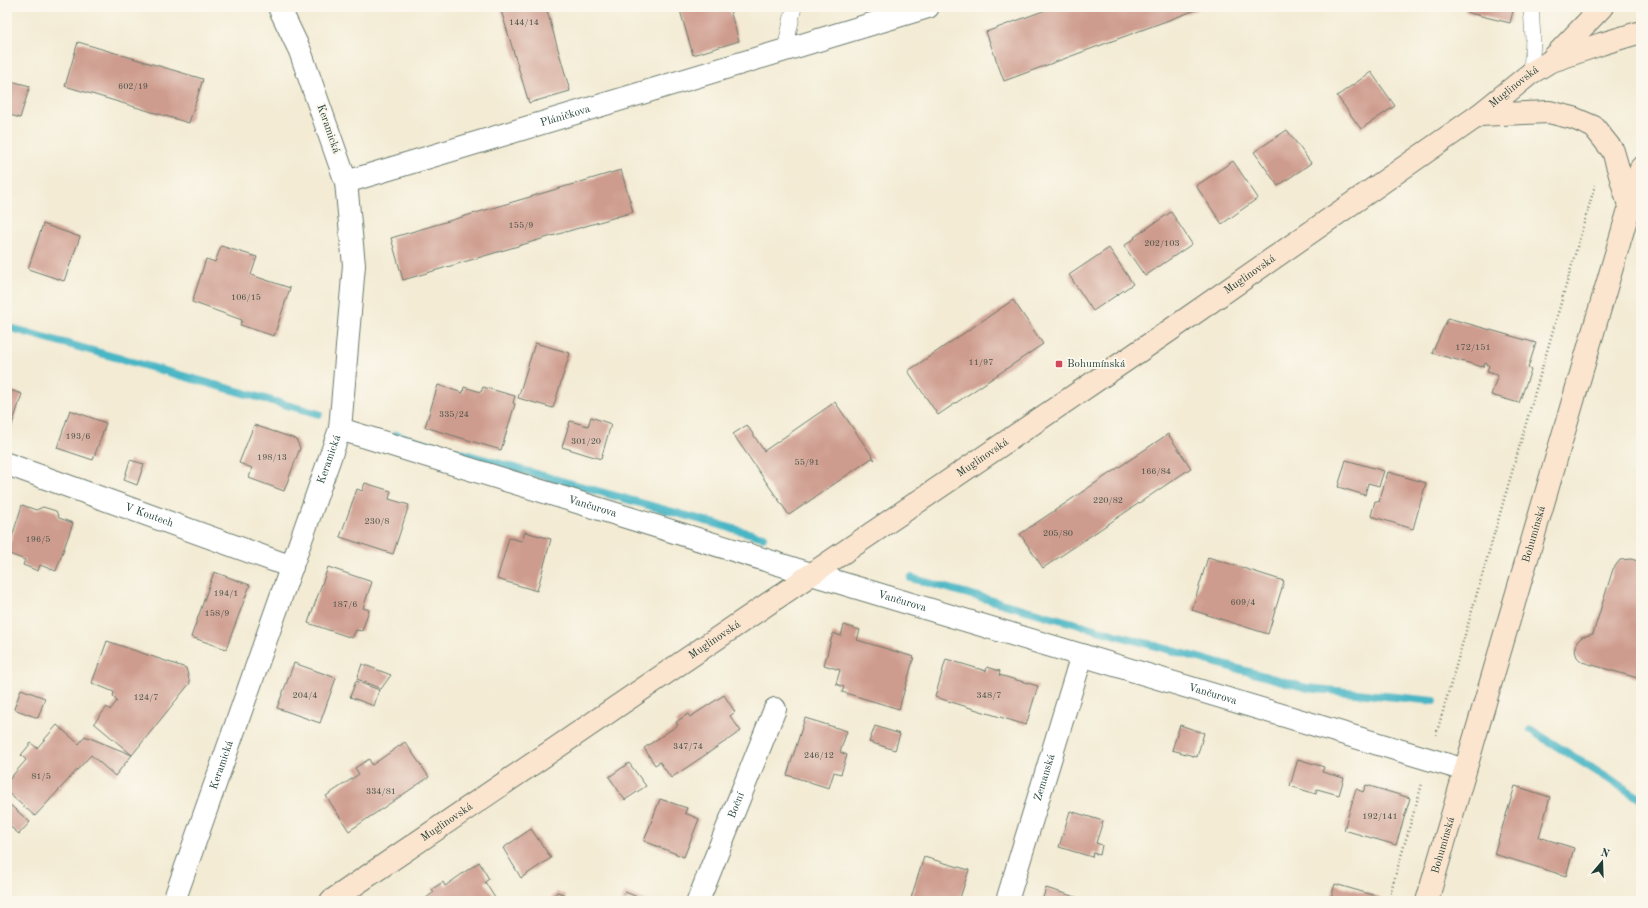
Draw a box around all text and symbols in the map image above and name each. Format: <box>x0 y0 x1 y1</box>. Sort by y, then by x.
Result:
house number: 144/14 <box>509 18 539 27</box>
street label: Muglinovská <box>1487 64 1541 110</box>
house number: 602/19 <box>118 82 148 91</box>
street label: Keramická <box>315 103 342 155</box>
street label: Pláničkova <box>539 103 592 129</box>
house number: 155/9 <box>509 221 533 230</box>
house number: 202/103 <box>1144 239 1180 248</box>
street label: Muglinovská <box>1222 253 1278 296</box>
house number: 106/15 <box>231 293 261 302</box>
house number: 172/151 <box>1455 343 1491 352</box>
house number: 11/97 <box>969 358 993 367</box>
marker: Bohumínská <box>1054 359 1064 369</box>
place label: Bohumínská <box>1067 359 1126 370</box>
house number: 335/24 <box>439 410 469 419</box>
house number: 193/6 <box>66 432 90 441</box>
street label: Keramická <box>316 433 343 485</box>
street label: Muglinovská <box>955 436 1011 479</box>
house number: 301/20 <box>571 437 601 446</box>
house number: 198/13 <box>257 453 287 462</box>
house number: 55/91 <box>795 458 819 467</box>
house number: 166/84 <box>1141 467 1171 476</box>
street label: Vančurova <box>567 494 618 519</box>
house number: 220/82 <box>1093 496 1123 505</box>
street label: V Koutech <box>123 501 175 529</box>
street label: Bohumínská <box>1521 504 1548 564</box>
house number: 230/8 <box>365 517 389 526</box>
house number: 205/80 <box>1043 529 1073 538</box>
house number: 196/5 <box>26 535 50 544</box>
house number: 194/1 <box>214 589 238 598</box>
street label: Vančurova <box>877 589 928 614</box>
house number: 609/4 <box>1231 598 1255 607</box>
house number: 187/6 <box>333 600 357 609</box>
house number: 158/9 <box>205 609 229 618</box>
street label: Muglinovská <box>687 618 743 661</box>
street label: Vančurova <box>1187 682 1239 707</box>
house number: 204/4 <box>293 691 317 700</box>
house number: 348/7 <box>977 691 1001 700</box>
house number: 124/7 <box>134 693 158 702</box>
street label: Keramická <box>208 739 236 791</box>
house number: 347/74 <box>673 742 703 751</box>
house number: 246/12 <box>804 751 834 760</box>
street label: Zemanská <box>1032 752 1057 802</box>
house number: 81/5 <box>31 772 51 781</box>
house number: 334/81 <box>366 787 396 796</box>
street label: Boční <box>726 790 747 820</box>
street label: Muglinovská <box>419 801 475 844</box>
house number: 192/141 <box>1362 812 1398 821</box>
street label: Bohumínská <box>1430 815 1457 875</box>
north arrow <box>1582 842 1622 882</box>
text: N <box>1599 847 1611 861</box>

